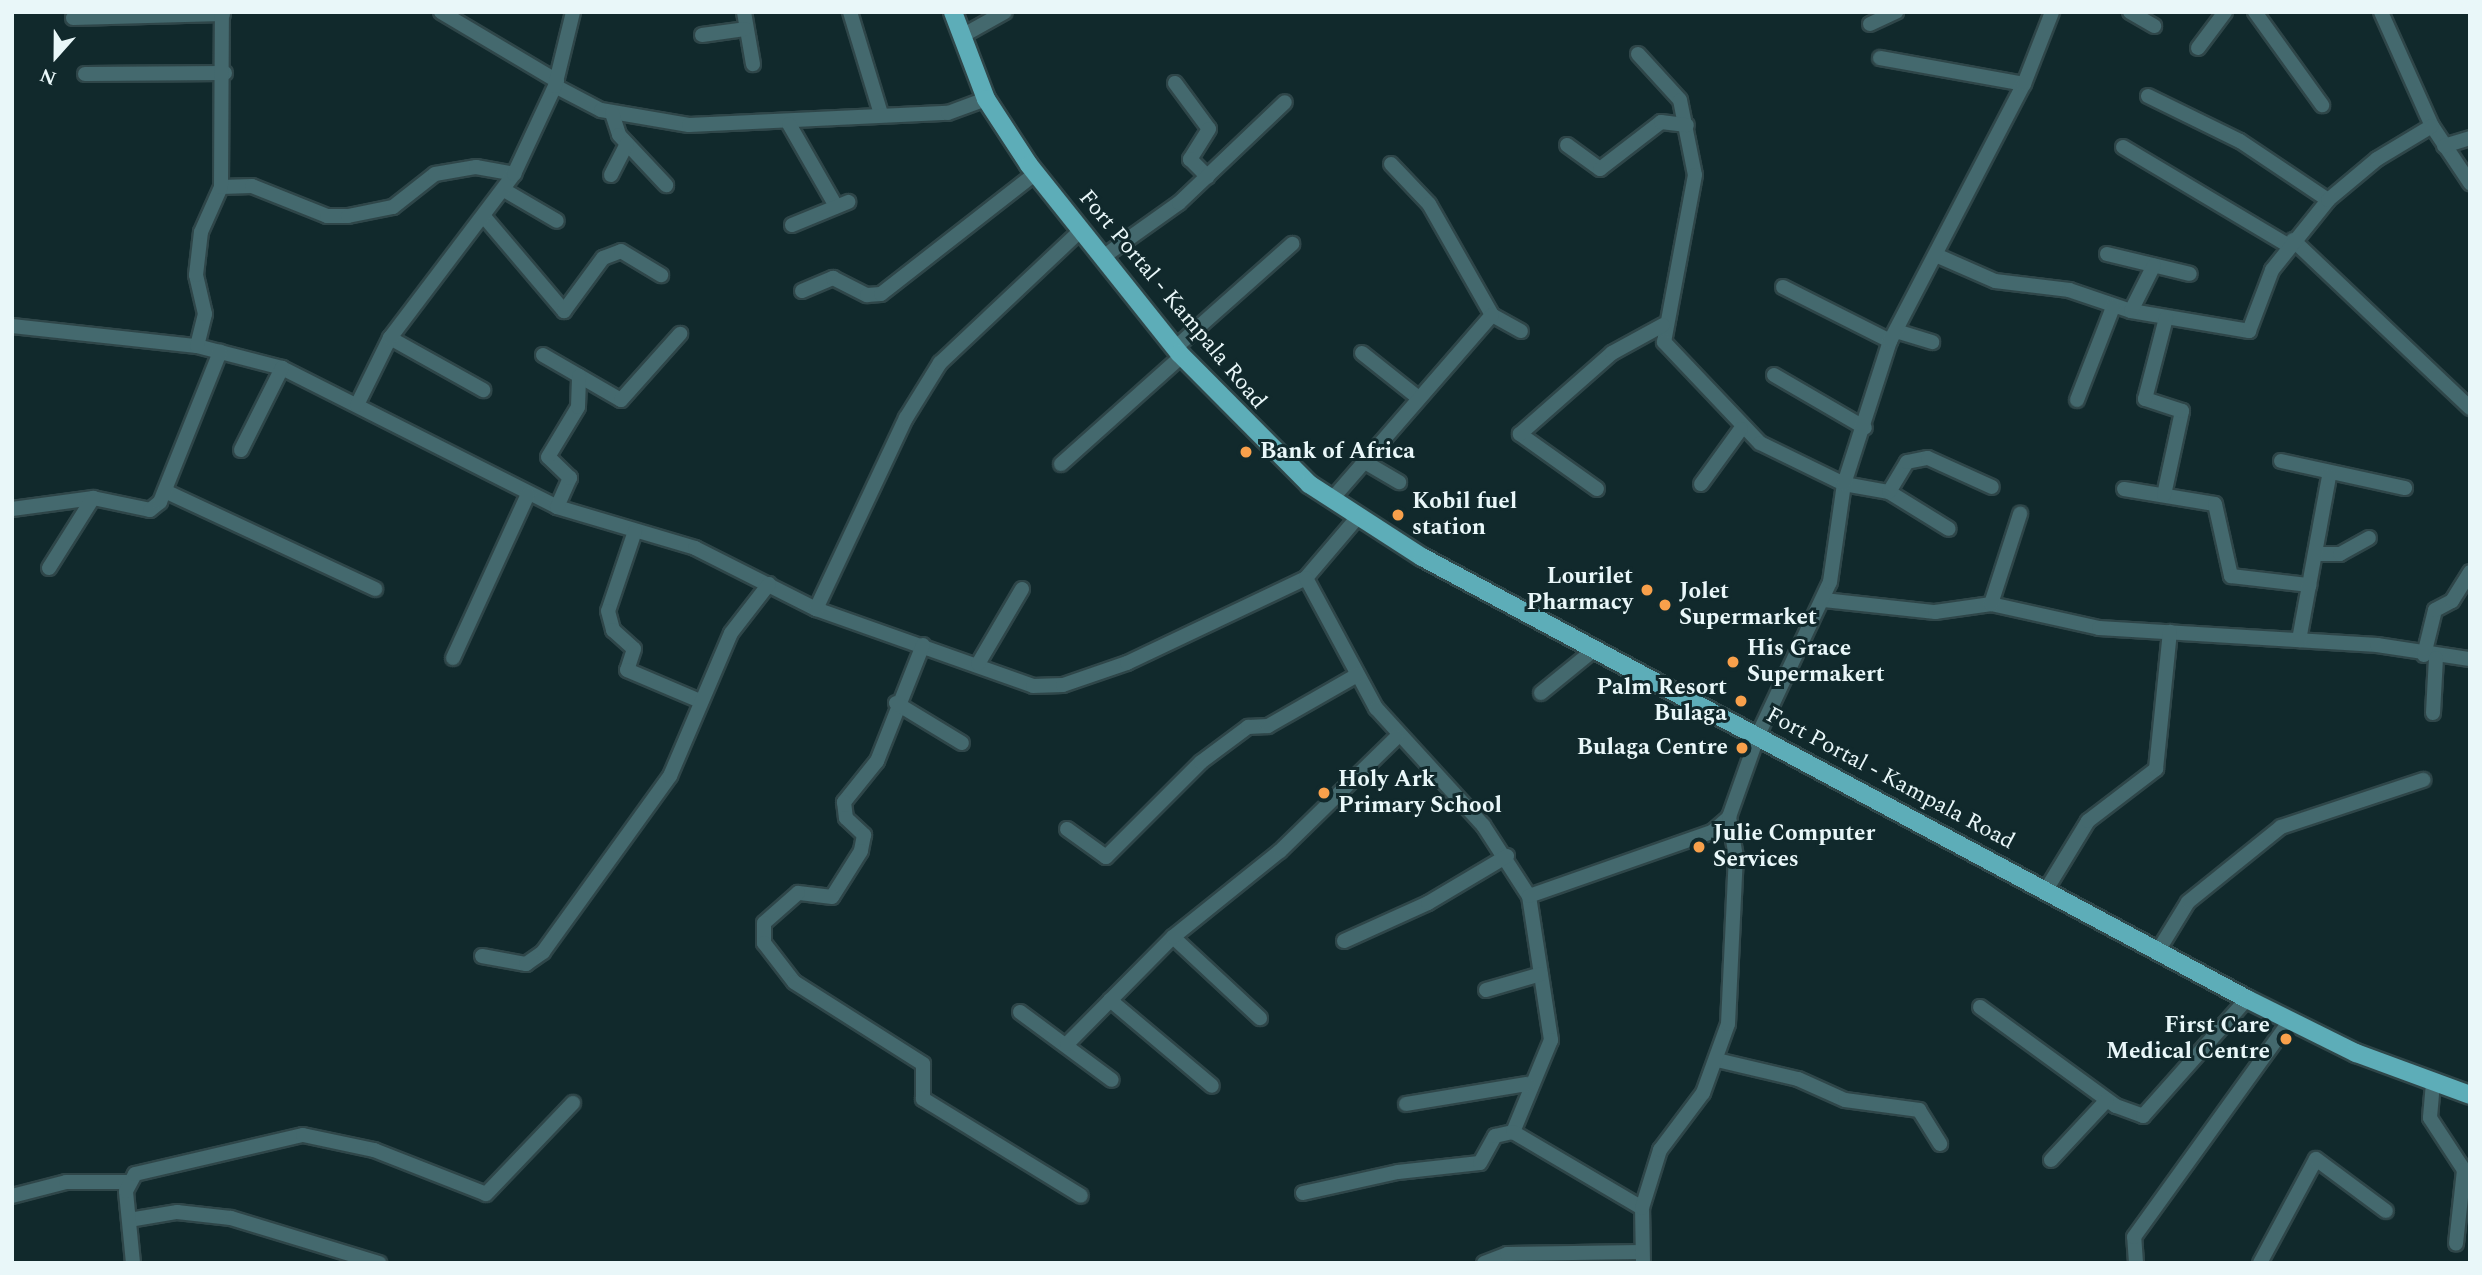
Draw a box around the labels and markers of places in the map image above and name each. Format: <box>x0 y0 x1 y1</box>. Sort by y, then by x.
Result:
place label: Bank of Africa <box>1260 438 1415 466</box>
marker: Bank of Africa <box>1238 444 1254 460</box>
place label: Kobil fuel station <box>1412 488 1517 542</box>
marker: Kobil fuel station <box>1390 507 1406 523</box>
place label: Lourilet Pharmacy <box>1527 563 1633 617</box>
place label: Jolet Supermarket <box>1679 578 1817 632</box>
marker: Lourilet Pharmacy <box>1639 582 1655 598</box>
marker: Jolet Supermarket <box>1657 597 1673 613</box>
place label: His Grace Supermakert <box>1747 635 1885 689</box>
marker: His Grace Supermakert <box>1725 654 1741 670</box>
place label: Palm Resort Bulaga <box>1597 674 1727 728</box>
marker: Palm Resort Bulaga <box>1733 693 1749 709</box>
place label: Bulaga Centre <box>1577 734 1728 762</box>
marker: Bulaga Centre <box>1734 740 1750 756</box>
place label: Holy Ark Primary School <box>1338 766 1502 820</box>
marker: Holy Ark Primary School <box>1316 785 1332 801</box>
place label: Julie Computer Services <box>1713 820 1875 874</box>
marker: Julie Computer Services <box>1691 839 1707 855</box>
place label: First Care Medical Centre <box>2106 1012 2270 1066</box>
marker: First Care Medical Centre <box>2276 1029 2296 1049</box>

